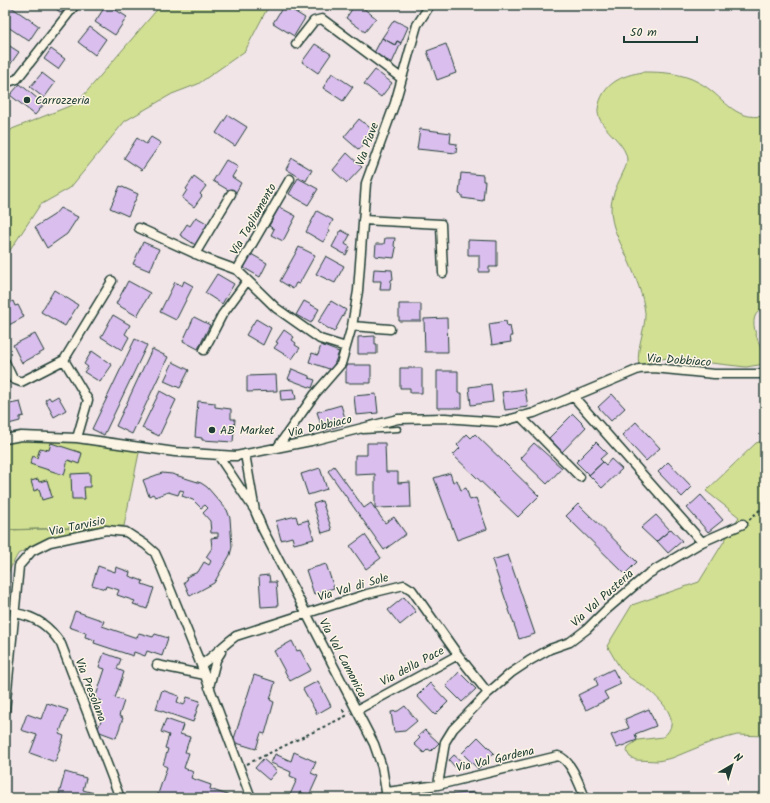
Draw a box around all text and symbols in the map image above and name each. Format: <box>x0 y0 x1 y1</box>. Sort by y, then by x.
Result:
scale bar <box>624 18 697 44</box>
text: 50 m <box>630 23 657 42</box>
place label: Carrozzeria <box>35 91 90 110</box>
marker: Carrozzeria <box>22 95 32 105</box>
street label: Via Piave <box>351 119 384 169</box>
street label: Via Tagliamento <box>225 180 282 259</box>
street label: Via Dobbiaco <box>646 349 712 372</box>
street label: Via Dobbiaco <box>286 410 354 443</box>
place label: AB Market <box>220 421 275 440</box>
marker: AB Market <box>207 425 217 435</box>
street label: Via Tarvisio <box>47 511 107 542</box>
street label: Via Val Pusteria <box>566 565 638 632</box>
street label: Via Val di Sole <box>315 568 392 607</box>
street label: Via Val Camonica <box>314 615 372 702</box>
street label: Via della Pace <box>377 641 448 691</box>
street label: Via Presolana <box>70 656 111 725</box>
street label: Via Val Gardena <box>454 741 536 778</box>
north arrow <box>712 745 752 785</box>
text: N <box>729 749 746 767</box>

